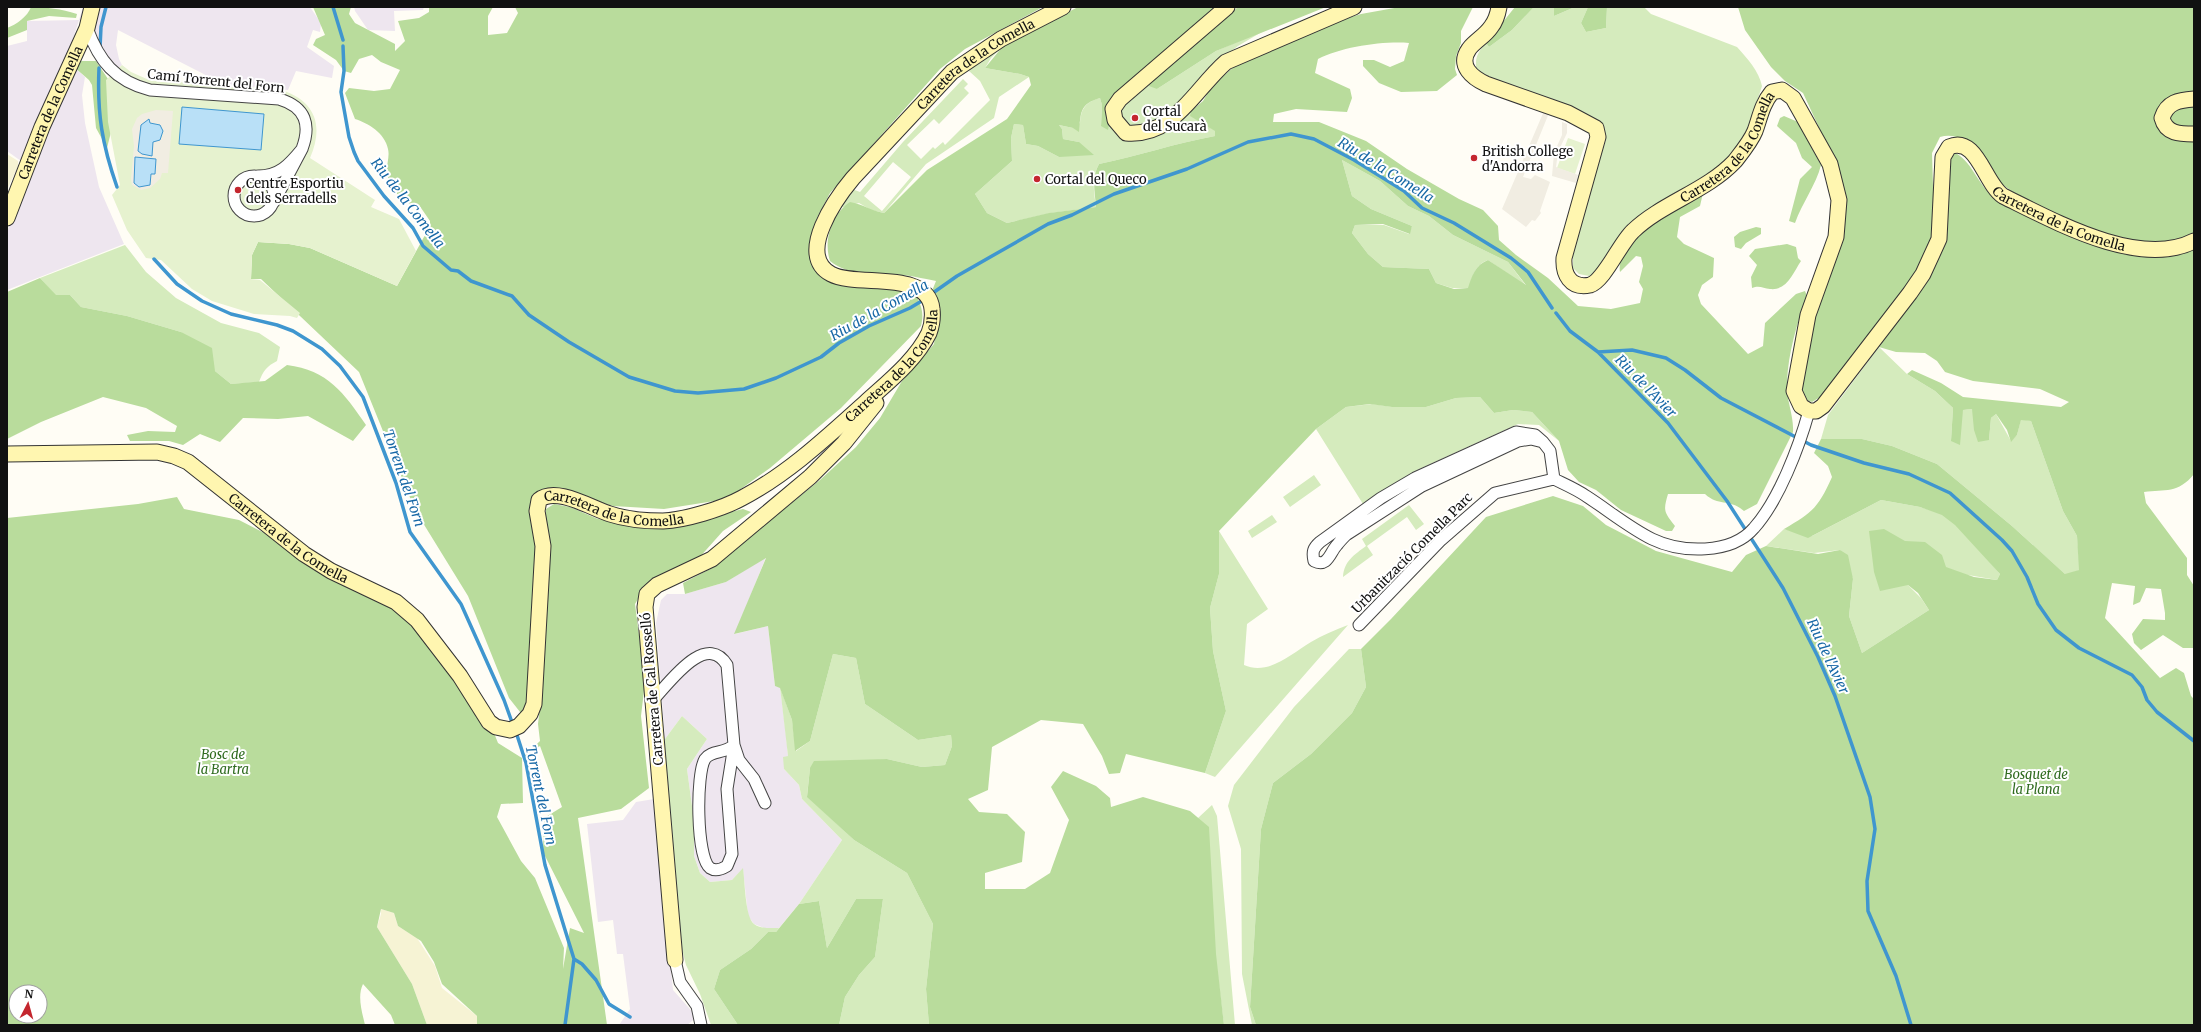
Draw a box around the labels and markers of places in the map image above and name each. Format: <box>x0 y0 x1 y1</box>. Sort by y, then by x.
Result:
place label: Cortal del Sucarà <box>1143 103 1207 135</box>
marker: Cortal del Sucarà <box>1130 113 1140 123</box>
place label: British College d'Andorra <box>1482 143 1573 175</box>
marker: British College d'Andorra <box>1469 153 1479 163</box>
place label: Cortal del Queco <box>1045 171 1147 188</box>
marker: Cortal del Queco <box>1032 174 1042 184</box>
place label: Centre Esportiu dels Serradells <box>246 175 344 207</box>
marker: Centre Esportiu dels Serradells <box>233 185 243 195</box>

